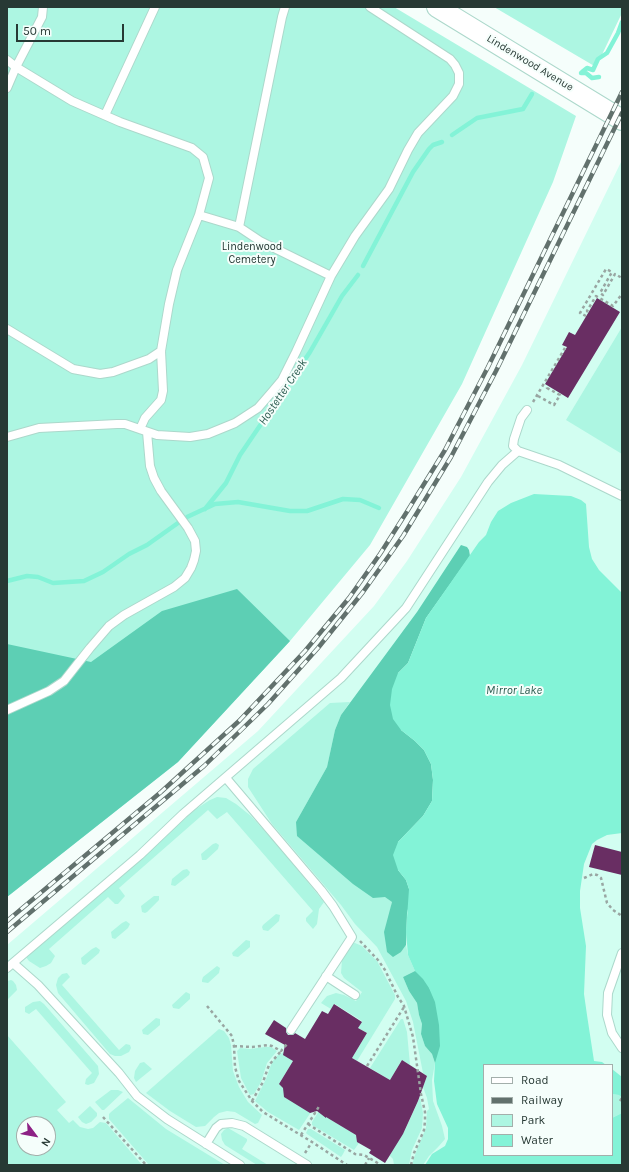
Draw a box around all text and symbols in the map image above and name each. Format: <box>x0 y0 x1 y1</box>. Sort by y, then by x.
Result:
scale bar <box>18 16 126 42</box>
text: 50 m <box>23 24 51 38</box>
street label: Lindenwood Avenue <box>484 32 576 94</box>
park label: Lindenwood Cemetery <box>222 240 282 266</box>
water label: Hostetter Creek <box>256 356 310 428</box>
water label: Mirror Lake <box>486 684 542 698</box>
legend <box>483 1064 613 1156</box>
text: Road <box>521 1073 549 1087</box>
text: Railway <box>521 1093 563 1107</box>
text: Park <box>521 1113 545 1127</box>
north arrow <box>16 1116 56 1156</box>
text: Water <box>521 1133 553 1147</box>
text: N <box>38 1135 53 1149</box>

